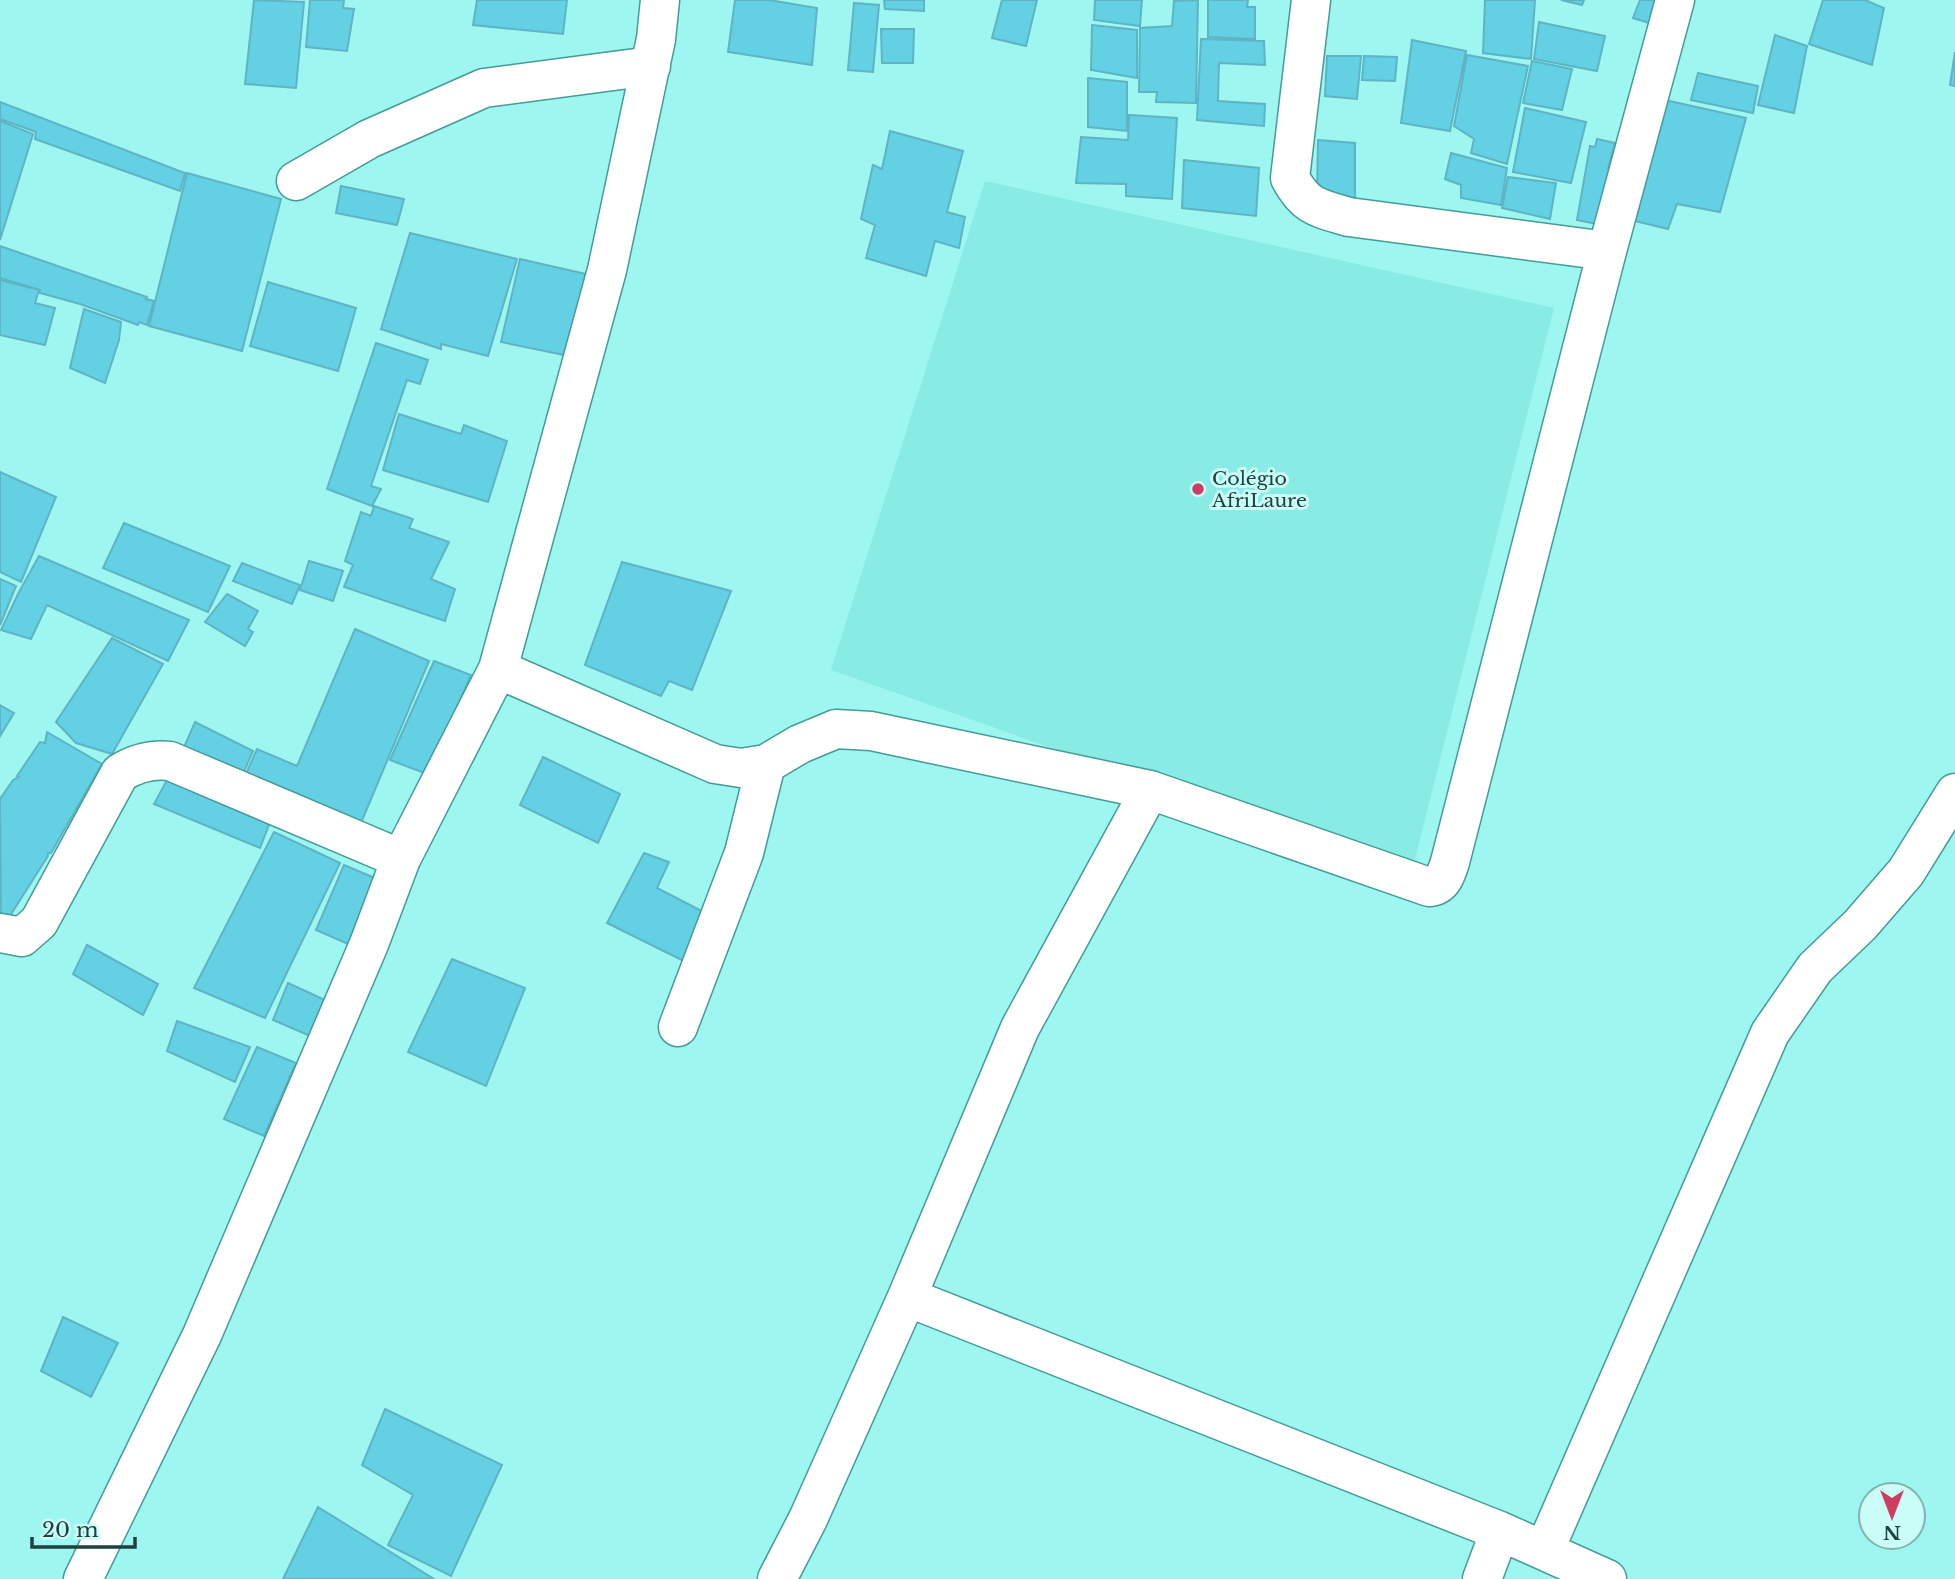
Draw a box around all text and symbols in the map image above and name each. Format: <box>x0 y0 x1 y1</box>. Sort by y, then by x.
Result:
place label: Colégio AfriLaure <box>1211 467 1307 512</box>
marker: Colégio AfriLaure <box>1190 481 1206 497</box>
north arrow <box>1857 1481 1927 1551</box>
scale bar <box>32 1506 135 1550</box>
text: 20 m <box>42 1517 99 1543</box>
text: N <box>1883 1521 1901 1544</box>

